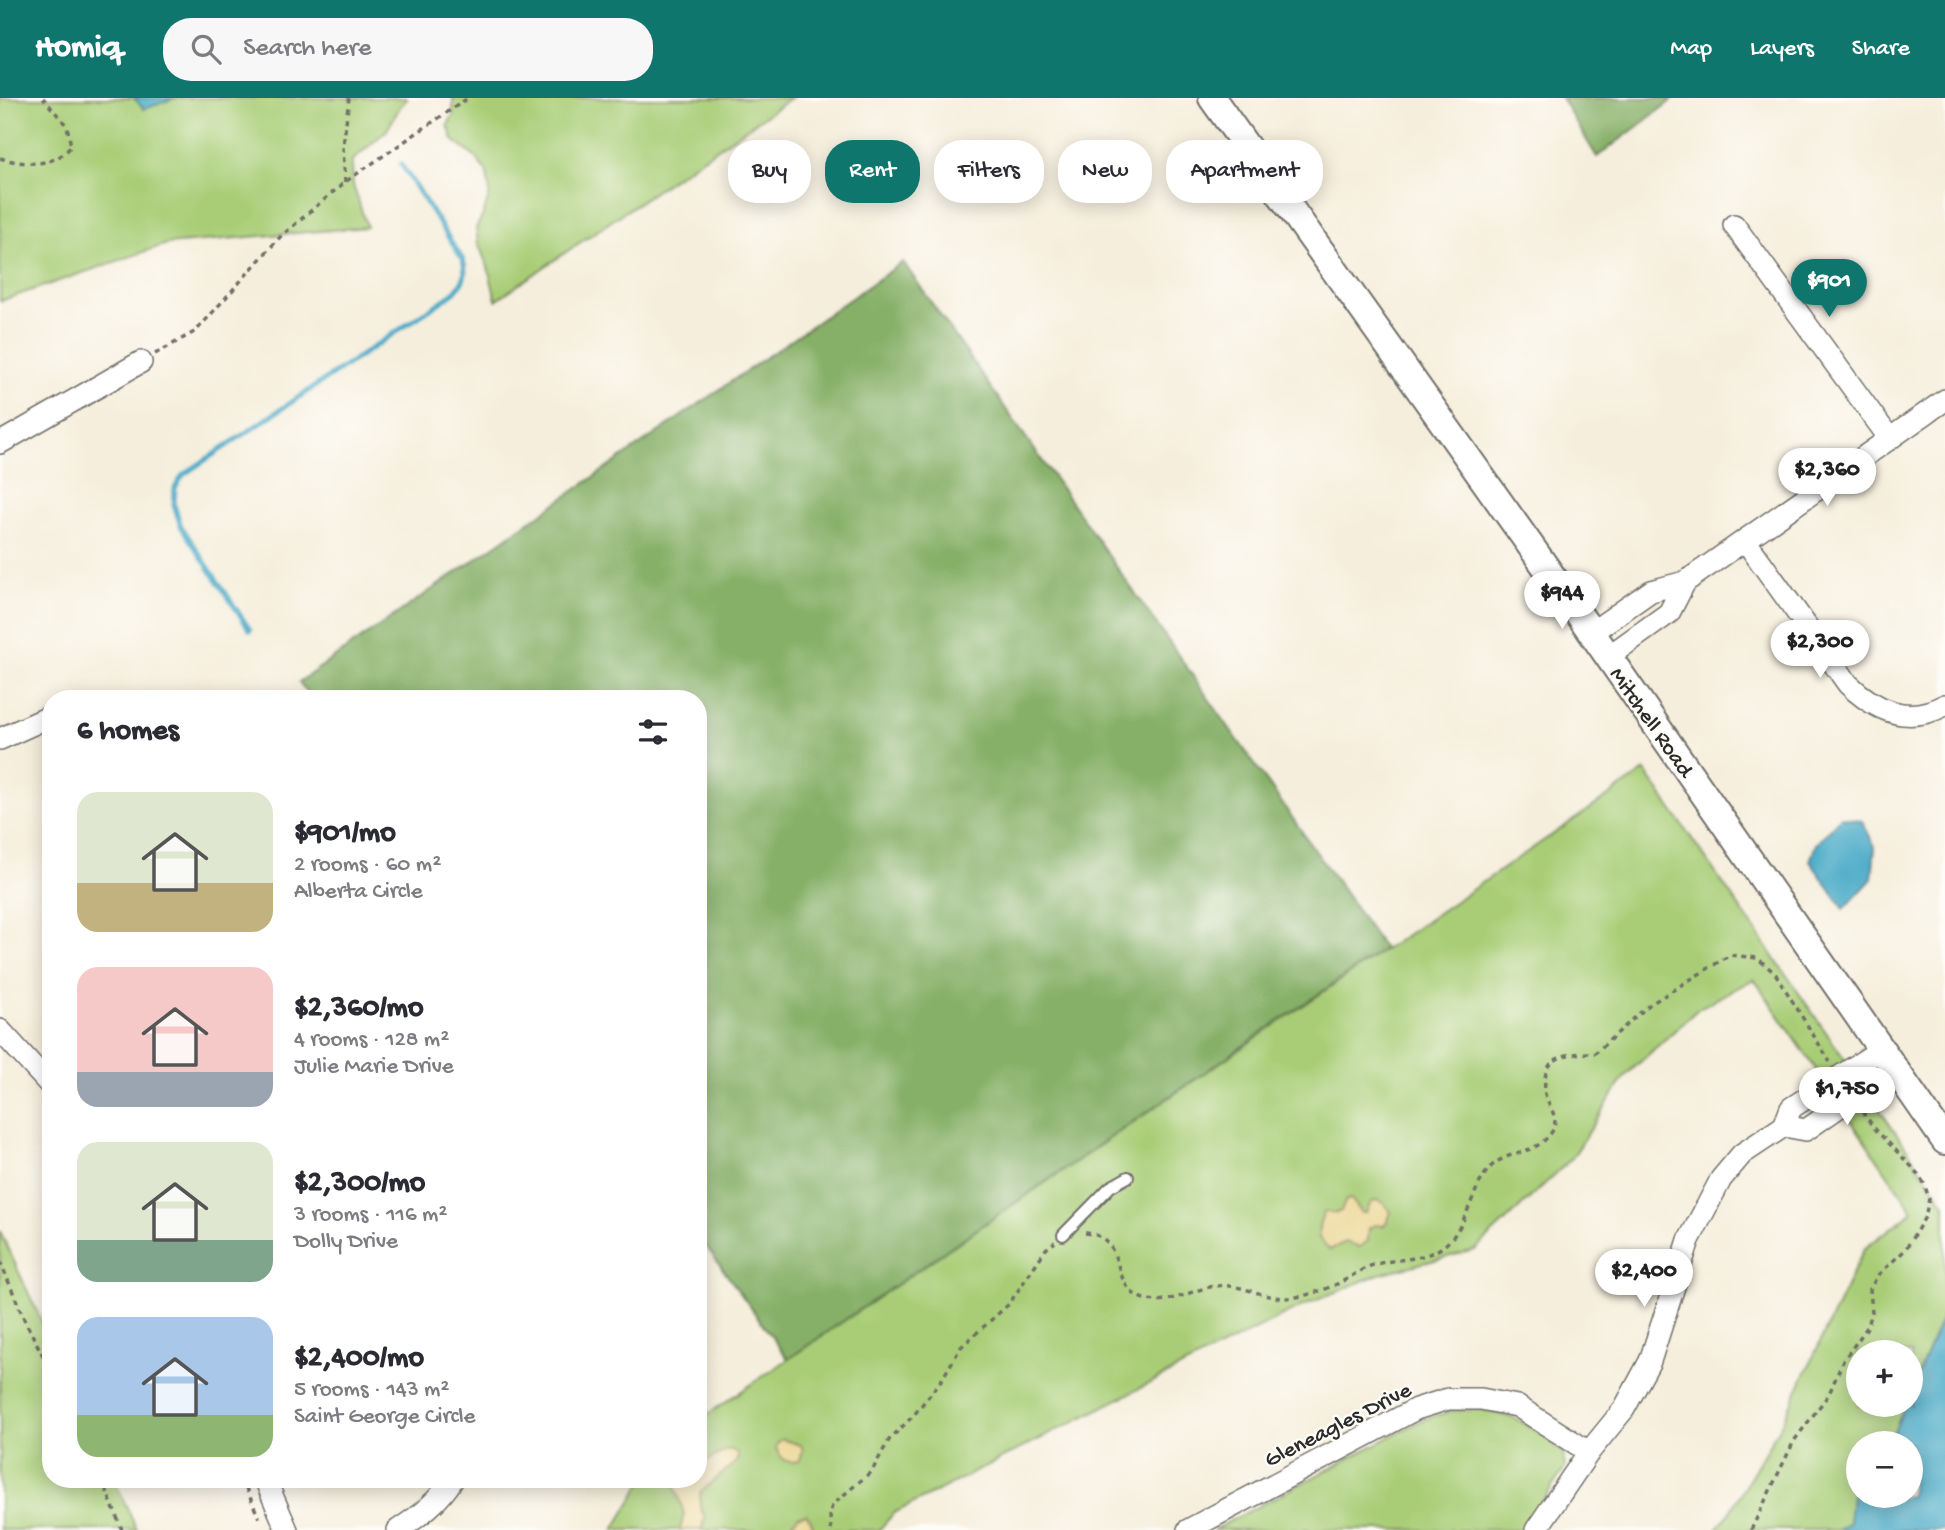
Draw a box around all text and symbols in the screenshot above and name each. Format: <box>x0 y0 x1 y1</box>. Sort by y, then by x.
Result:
search box <box>163 18 653 81</box>
text: Homiq <box>35 30 121 68</box>
icon: search <box>187 30 225 68</box>
text: Search here <box>243 34 371 65</box>
text: Map <box>1670 35 1712 64</box>
text: Layers <box>1750 35 1814 64</box>
text: Share <box>1852 35 1910 64</box>
chip: Buy <box>728 140 811 203</box>
chip: Rent <box>825 140 920 203</box>
chip: Filters <box>934 140 1044 203</box>
chip: New <box>1058 140 1152 203</box>
chip: Apartment <box>1166 140 1323 203</box>
pin: $901 <box>1788 260 1870 319</box>
text: $901 <box>1807 268 1851 295</box>
pin: $2,360 <box>1770 448 1884 508</box>
text: $2,360 <box>1794 457 1860 484</box>
pin: $944 <box>1521 572 1603 631</box>
text: $944 <box>1540 580 1584 607</box>
pin: $2,300 <box>1763 620 1877 680</box>
text: $2,300 <box>1787 629 1853 656</box>
street label: Mitchell Road <box>1602 663 1699 784</box>
icon: filters <box>634 713 672 751</box>
text: 6 homes <box>77 715 179 750</box>
text: $901/mo <box>294 817 396 852</box>
icon: home <box>133 820 217 904</box>
text: 2 rooms · 60 m² <box>294 852 441 879</box>
text: Alberta Circle <box>294 879 423 906</box>
text: $2,360/mo <box>294 992 424 1027</box>
icon: home <box>133 995 217 1079</box>
text: 4 rooms · 128 m² <box>294 1027 449 1054</box>
text: Julie Marie Drive <box>294 1054 454 1081</box>
pin: $1,750 <box>1790 1068 1904 1127</box>
text: $1,750 <box>1815 1076 1879 1103</box>
text: $2,300/mo <box>294 1167 425 1202</box>
icon: home <box>133 1170 217 1254</box>
text: 3 rooms · 116 m² <box>294 1202 447 1229</box>
text: Dolly Drive <box>294 1229 398 1256</box>
pin: $2,400 <box>1587 1250 1701 1309</box>
text: $2,400 <box>1611 1258 1677 1285</box>
map controls <box>1846 1340 1923 1508</box>
button: + <box>1846 1340 1923 1417</box>
text: $2,400/mo <box>294 1342 424 1377</box>
icon: home <box>133 1345 217 1429</box>
text: 5 rooms · 143 m² <box>294 1377 449 1404</box>
street label: Gleneagles Drive <box>1261 1377 1417 1475</box>
text: Saint George Circle <box>294 1404 475 1431</box>
button: − <box>1846 1431 1923 1508</box>

